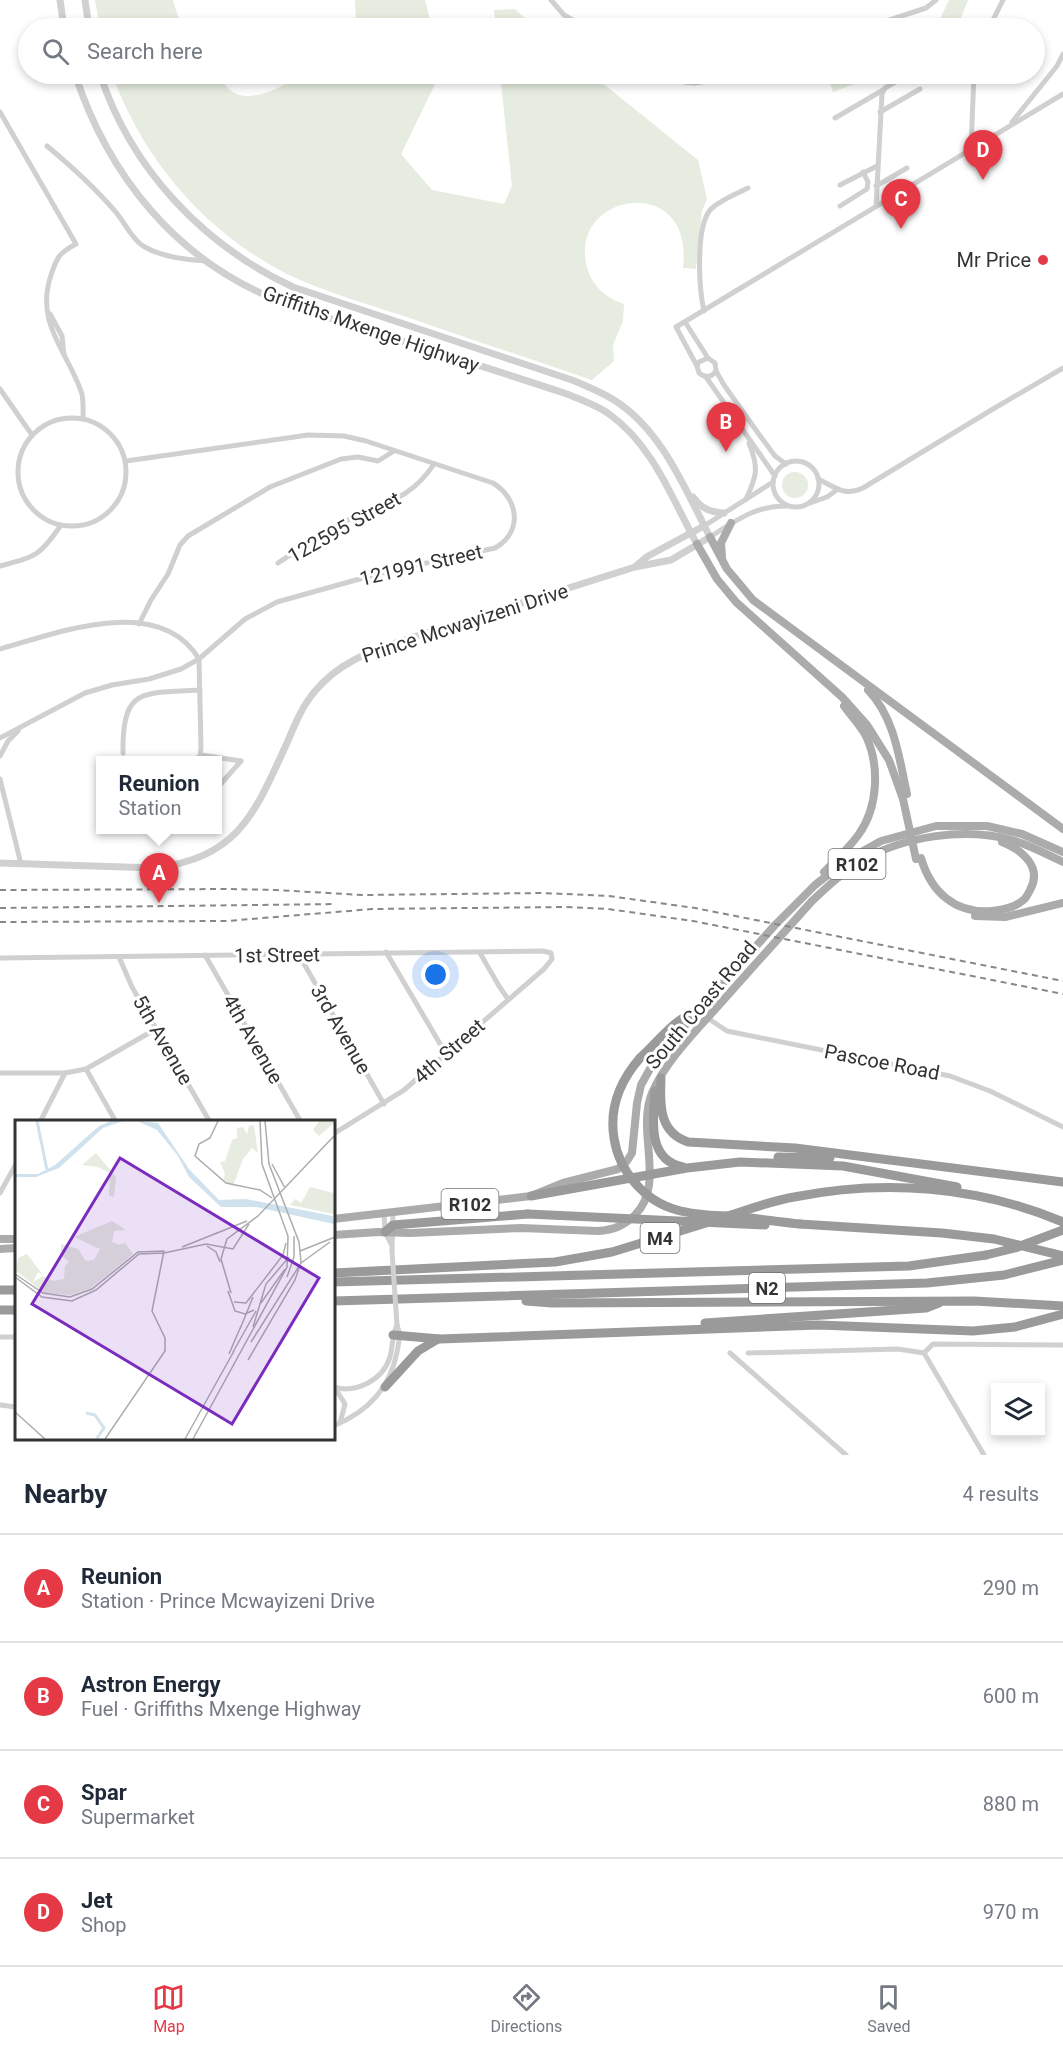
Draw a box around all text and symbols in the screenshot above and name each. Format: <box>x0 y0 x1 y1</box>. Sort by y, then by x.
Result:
search box <box>18 18 1045 84</box>
icon: search <box>39 35 72 68</box>
text: Search here <box>87 39 203 64</box>
pin: D <box>964 130 1002 180</box>
pin: C <box>882 180 920 229</box>
place label: Mr Price <box>956 248 1031 272</box>
marker: Mr Price <box>1036 253 1050 267</box>
street label: Griffiths Mxenge Highway <box>260 281 483 378</box>
pin: B <box>706 402 746 452</box>
street label: 122595 Street <box>283 486 405 568</box>
street label: 121991 Street <box>357 539 485 591</box>
street label: Prince Mcwayizeni Drive <box>359 578 571 668</box>
popup <box>96 756 222 834</box>
text: Reunion <box>118 771 200 796</box>
text: Station <box>118 796 182 820</box>
road number: R102 <box>828 849 886 879</box>
pin: A <box>140 854 178 903</box>
street label: South Coast Road <box>640 936 762 1074</box>
street label: 1st Street <box>234 942 320 968</box>
your location <box>421 960 450 989</box>
street label: 3rd Avenue <box>306 980 376 1078</box>
street label: 4th Avenue <box>218 990 288 1088</box>
street label: 5th Avenue <box>128 991 198 1089</box>
street label: 4th Street <box>408 1014 490 1088</box>
street label: Pascoe Road <box>822 1039 942 1085</box>
inset map <box>15 1120 334 1440</box>
road number: R102 <box>442 1189 498 1219</box>
road number: M4 <box>640 1223 680 1253</box>
road number: N2 <box>749 1273 785 1303</box>
map controls <box>991 1383 1045 1437</box>
button: layers <box>991 1383 1045 1437</box>
text: Nearby <box>24 1479 107 1509</box>
text: 4 results <box>963 1482 1039 1506</box>
text: Reunion <box>81 1564 162 1589</box>
text: A <box>37 1576 50 1600</box>
text: 290 m <box>983 1576 1039 1600</box>
text: Station · Prince Mcwayizeni Drive <box>81 1589 375 1613</box>
text: Astron Energy <box>81 1672 221 1697</box>
text: B <box>37 1684 50 1708</box>
text: 600 m <box>983 1684 1039 1708</box>
text: Fuel · Griffiths Mxenge Highway <box>81 1697 361 1721</box>
text: Spar <box>81 1780 127 1805</box>
text: C <box>37 1792 50 1816</box>
text: 880 m <box>983 1792 1039 1816</box>
text: Supermarket <box>81 1805 195 1829</box>
text: Jet <box>81 1888 113 1913</box>
text: D <box>37 1900 50 1924</box>
text: 970 m <box>983 1900 1039 1924</box>
text: Shop <box>81 1913 127 1937</box>
tab: Map <box>152 1981 185 2036</box>
tab: Directions <box>490 1981 562 2036</box>
tab: Saved <box>867 1981 911 2036</box>

